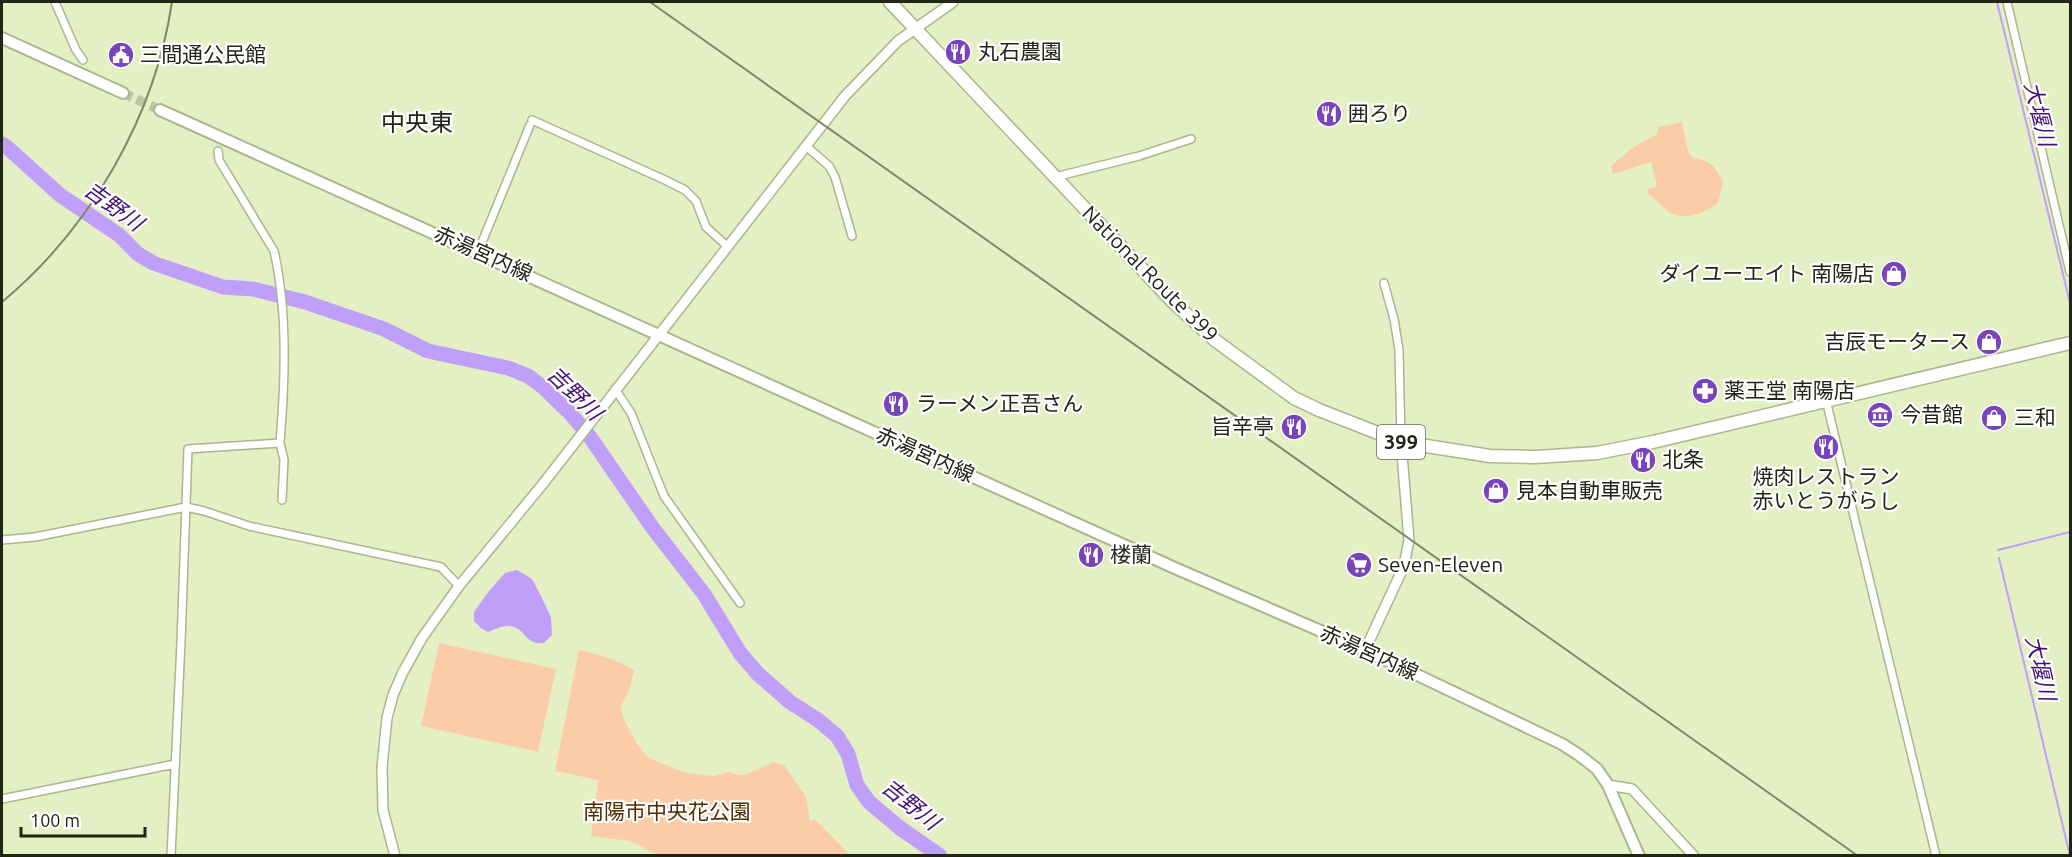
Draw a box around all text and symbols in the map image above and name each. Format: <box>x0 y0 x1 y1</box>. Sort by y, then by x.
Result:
restaurant icon: 丸石農園 <box>943 37 973 67</box>
place label: 丸石農園 <box>978 39 1062 63</box>
public building icon: 三間通公民館 <box>106 40 136 70</box>
place label: 三間通公民館 <box>140 42 266 66</box>
water label: 大堰川 <box>2020 79 2061 151</box>
restaurant icon: 囲ろり <box>1314 99 1344 129</box>
place label: 囲ろり <box>1348 101 1411 125</box>
district label: 中央東 <box>381 109 453 136</box>
water label: 吉野川 <box>80 176 150 236</box>
street label: National Route 399 <box>1078 200 1224 346</box>
street label: 赤湯宮内線 <box>431 221 536 285</box>
shop icon: ダイユーエイト 南陽店 <box>1879 259 1909 289</box>
place label: ダイユーエイト 南陽店 <box>1660 261 1874 285</box>
shop icon: 吉辰モータース <box>1974 327 2004 357</box>
place label: 吉辰モータース <box>1824 329 1970 353</box>
water label: 吉野川 <box>543 361 609 426</box>
pharmacy icon: 薬王堂 南陽店 <box>1690 376 1720 406</box>
place label: 薬王堂 南陽店 <box>1724 378 1855 402</box>
restaurant icon: ラーメン正吾さん <box>881 389 911 419</box>
place label: ラーメン正吾さん <box>916 391 1083 415</box>
museum icon: 今昔館 <box>1865 400 1895 430</box>
place label: 今昔館 <box>1900 402 1963 426</box>
shop icon: 三和 <box>1979 403 2009 433</box>
place label: 三和 <box>2014 405 2056 429</box>
restaurant icon: 旨辛亭 <box>1279 412 1309 442</box>
place label: 旨辛亭 <box>1211 414 1274 438</box>
street label: 赤湯宮内線 <box>873 422 978 486</box>
road number: 399 <box>1377 425 1425 459</box>
restaurant icon: 焼肉レストラン 赤いとうがらし <box>1811 432 1841 462</box>
restaurant icon: 北条 <box>1628 445 1658 475</box>
place label: 北条 <box>1662 447 1704 471</box>
place label: 焼肉レストラン 赤いとうがらし <box>1753 464 1900 512</box>
shop icon: 見本自動車販売 <box>1481 476 1511 506</box>
place label: 見本自動車販売 <box>1516 478 1663 502</box>
restaurant icon: 楼蘭 <box>1076 540 1106 570</box>
place label: 楼蘭 <box>1110 542 1152 566</box>
supermarket icon: Seven-Eleven <box>1344 550 1374 580</box>
place label: Seven-Eleven <box>1378 552 1503 576</box>
street label: 赤湯宮内線 <box>1317 620 1422 684</box>
water label: 大堰川 <box>2022 633 2062 705</box>
water label: 吉野川 <box>878 773 946 835</box>
park label: 南陽市中央花公園 <box>583 799 751 823</box>
scale bar <box>21 800 146 838</box>
text: 100 m <box>30 810 80 830</box>

